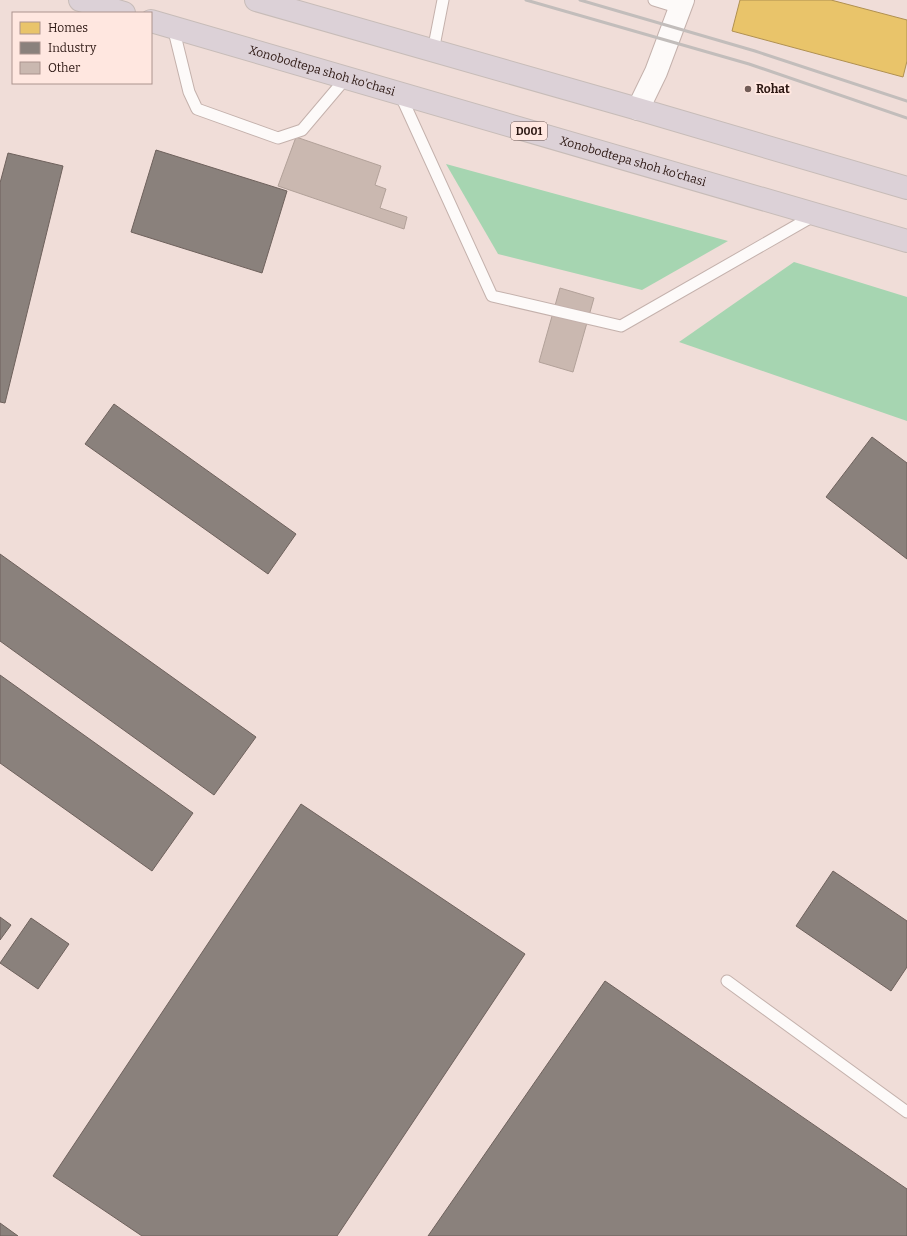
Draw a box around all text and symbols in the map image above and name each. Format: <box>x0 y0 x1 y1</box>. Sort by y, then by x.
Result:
legend <box>12 12 152 84</box>
text: Homes <box>48 21 88 35</box>
text: Industry <box>48 41 97 55</box>
street label: Xonobodtepa shoh ko'chasi <box>247 43 397 99</box>
text: Other <box>48 61 81 75</box>
place label: Rohat <box>756 82 790 96</box>
marker: Rohat <box>743 84 753 94</box>
road number: D001 <box>511 122 547 140</box>
street label: Xonobodtepa shoh ko'chasi <box>558 133 708 189</box>

